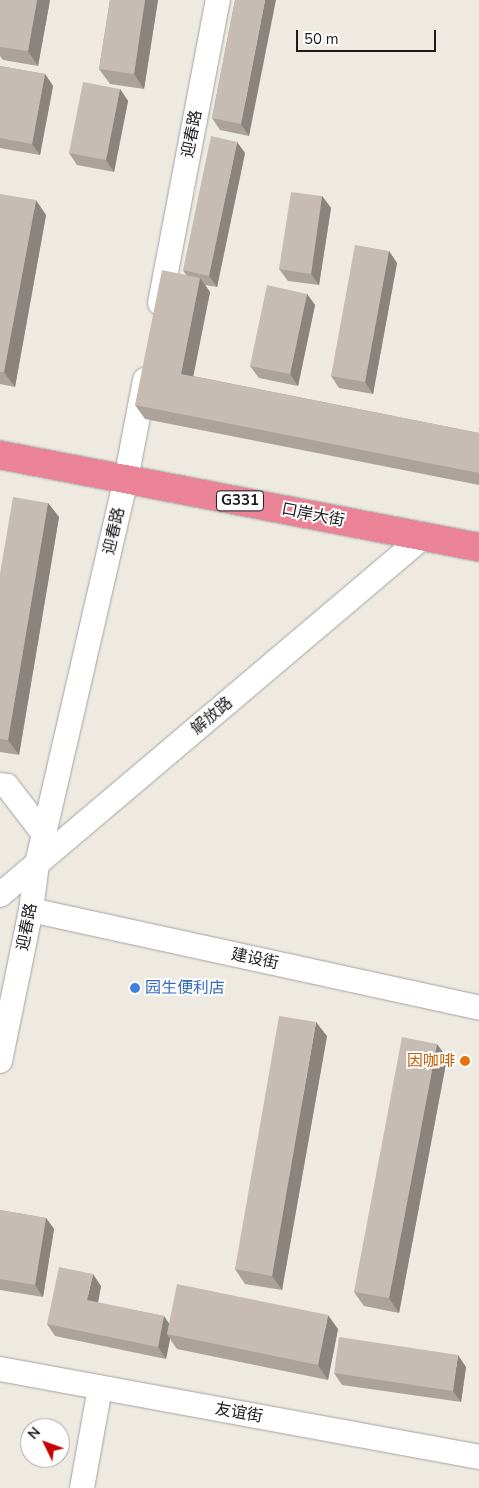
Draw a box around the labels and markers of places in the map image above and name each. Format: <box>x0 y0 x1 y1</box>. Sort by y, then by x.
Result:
place label: 园生便利店 <box>145 978 225 998</box>
marker: 园生便利店 <box>129 982 141 994</box>
place label: 因咖啡 <box>407 1051 455 1071</box>
marker: 因咖啡 <box>459 1055 471 1067</box>

